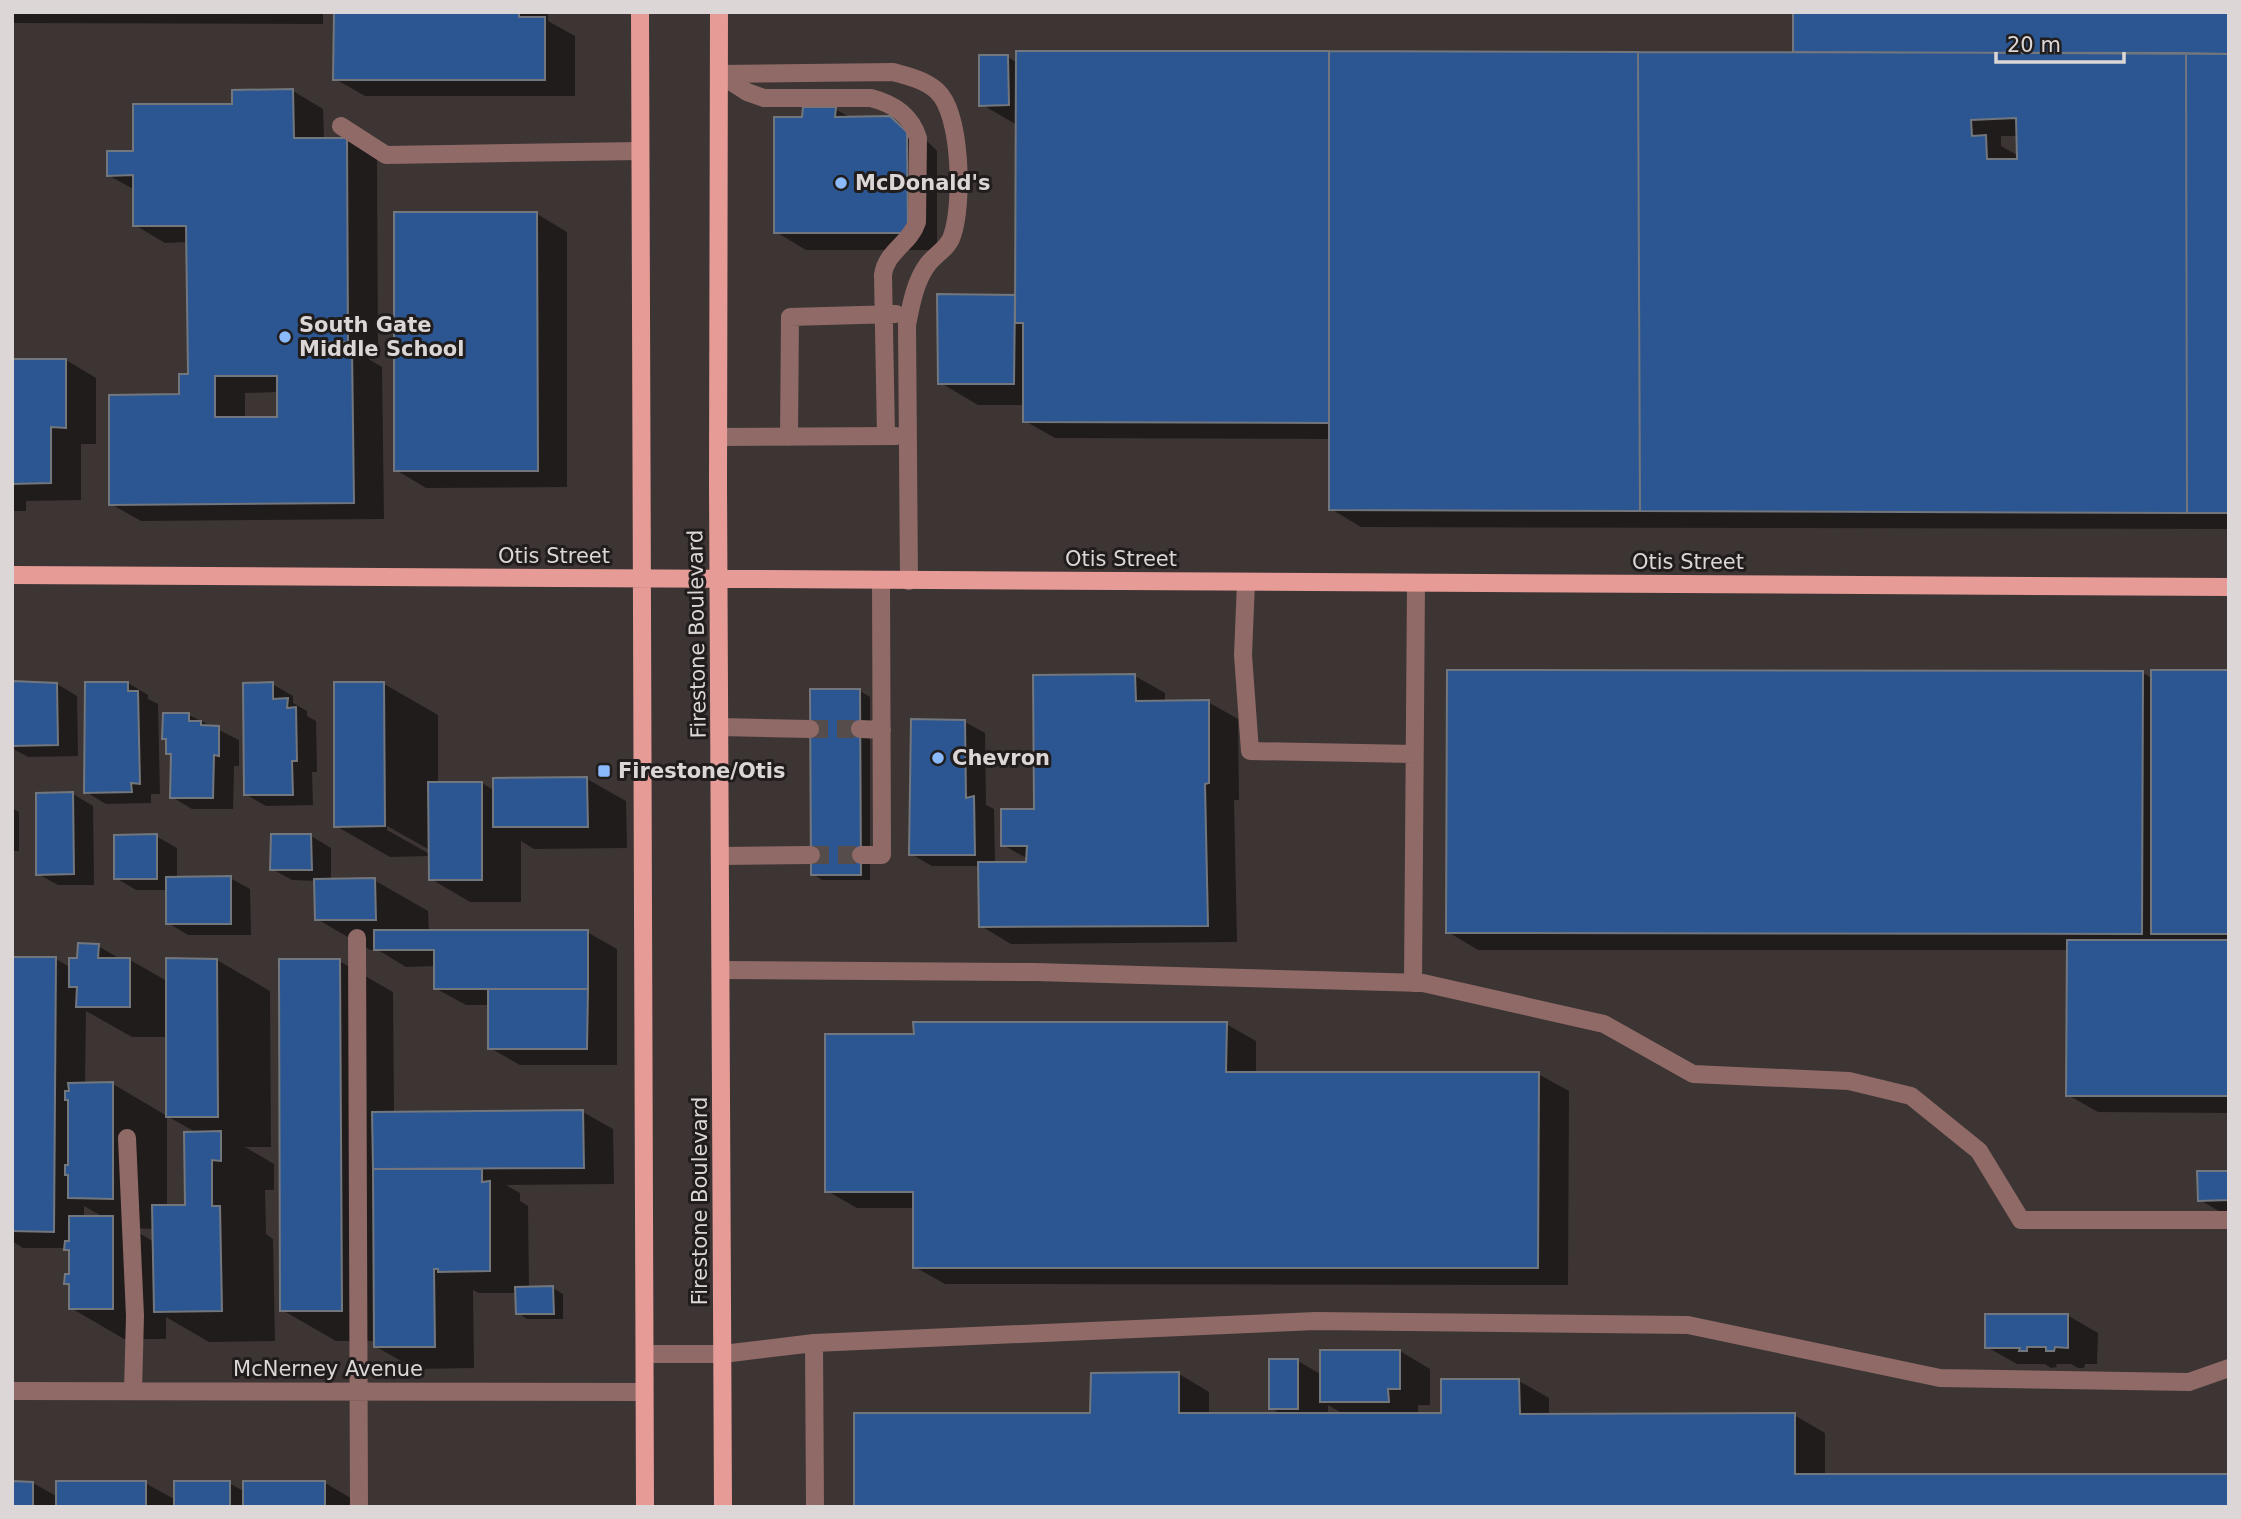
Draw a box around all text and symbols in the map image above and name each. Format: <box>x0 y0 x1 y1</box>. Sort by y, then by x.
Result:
scale bar <box>1996 21 2124 65</box>
text: 20 m <box>2007 33 2061 57</box>
place label: McDonald's <box>855 171 991 195</box>
marker: McDonald's <box>833 175 849 191</box>
place label: South Gate Middle School <box>299 313 465 361</box>
marker: South Gate Middle School <box>277 329 293 345</box>
street label: Firestone Boulevard <box>683 529 711 739</box>
street label: Otis Street <box>498 544 610 568</box>
street label: Otis Street <box>1065 547 1177 571</box>
street label: Otis Street <box>1632 550 1744 574</box>
place label: Chevron <box>952 746 1050 770</box>
marker: Chevron <box>930 750 946 766</box>
place label: Firestone/Otis <box>618 759 786 783</box>
marker: Firestone/Otis <box>596 763 612 779</box>
street label: Firestone Boulevard <box>688 1097 712 1305</box>
street label: McNerney Avenue <box>233 1357 423 1381</box>

